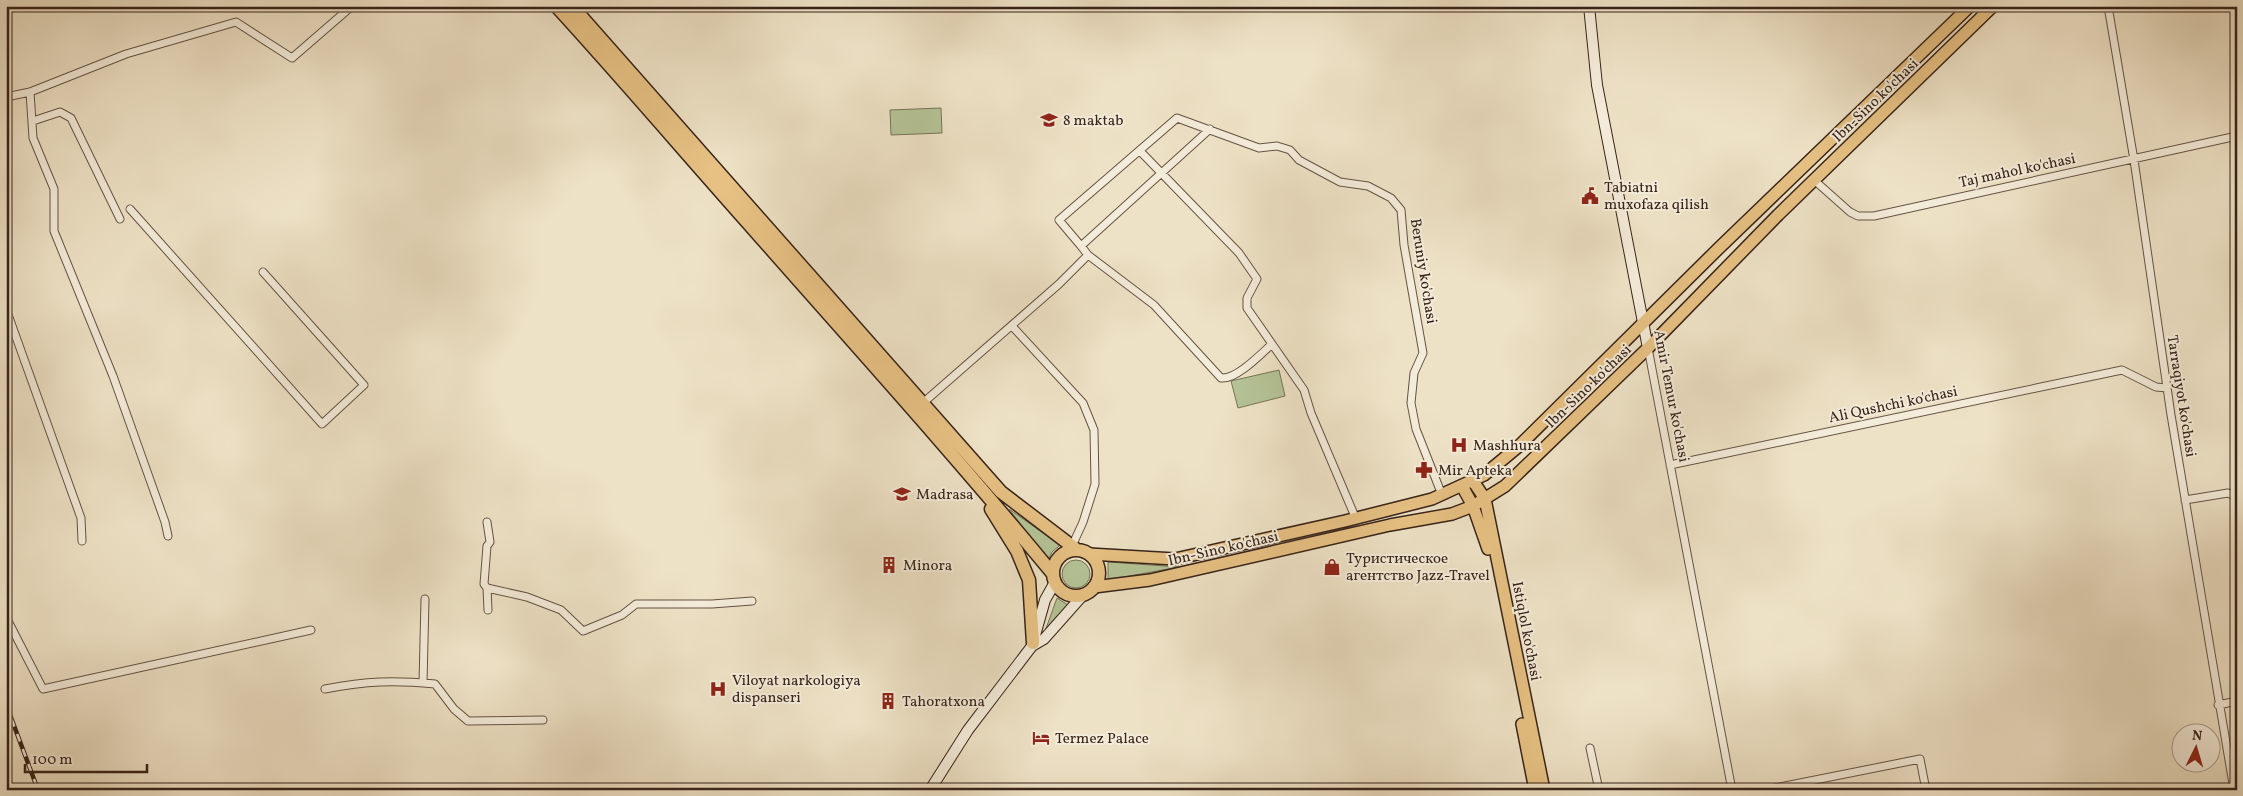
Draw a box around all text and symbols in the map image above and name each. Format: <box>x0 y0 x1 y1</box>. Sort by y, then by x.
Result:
street label: Ibn-Sino ko'chasi <box>1828 54 1924 148</box>
school or university icon: 8 maktab <box>1039 110 1059 130</box>
place label: 8 maktab <box>1063 111 1123 132</box>
street label: Taj mahol ko'chasi <box>1957 149 2078 194</box>
place label: Tabiatni muxofaza qilish <box>1604 178 1709 216</box>
public building icon: Tabiatni muxofaza qilish <box>1580 186 1600 206</box>
street label: Beruniy ko'chasi <box>1404 217 1441 326</box>
street label: Amir Temur ko'chasi <box>1647 328 1694 464</box>
street label: Tarraqiyot ko'chasi <box>2160 334 2201 459</box>
street label: Ibn-Sino ko'chasi <box>1541 340 1637 434</box>
street label: Ali Qushchi ko'chasi <box>1827 382 1960 429</box>
hospital icon: Mashhura <box>1449 435 1469 455</box>
place label: Mashhura <box>1473 436 1541 457</box>
pharmacy icon: Mir Apteka <box>1414 460 1434 480</box>
place label: Mir Apteka <box>1438 461 1512 482</box>
school or university icon: Madrasa <box>892 484 912 504</box>
place label: Madrasa <box>916 485 974 506</box>
street label: Ibn-Sino ko'chasi <box>1166 527 1281 572</box>
place label: Туристическое агентство Jazz-Travel <box>1346 549 1490 587</box>
building icon: Minora <box>879 555 899 575</box>
place label: Minora <box>903 556 952 577</box>
shop icon: Туристическое агентство Jazz-Travel <box>1322 557 1342 577</box>
street label: Istiqlol ko'chasi <box>1506 580 1545 683</box>
place label: Viloyat narkologiya dispanseri <box>732 671 861 709</box>
hospital icon: Viloyat narkologiya dispanseri <box>708 679 728 699</box>
building icon: Tahoratxona <box>878 691 898 711</box>
place label: Tahoratxona <box>902 692 985 713</box>
north arrow <box>2170 724 2220 774</box>
text: N <box>2191 727 2203 746</box>
hotel icon: Termez Palace <box>1031 728 1051 748</box>
place label: Termez Palace <box>1055 729 1149 750</box>
scale bar <box>25 741 148 773</box>
text: 100 m <box>32 750 72 771</box>

